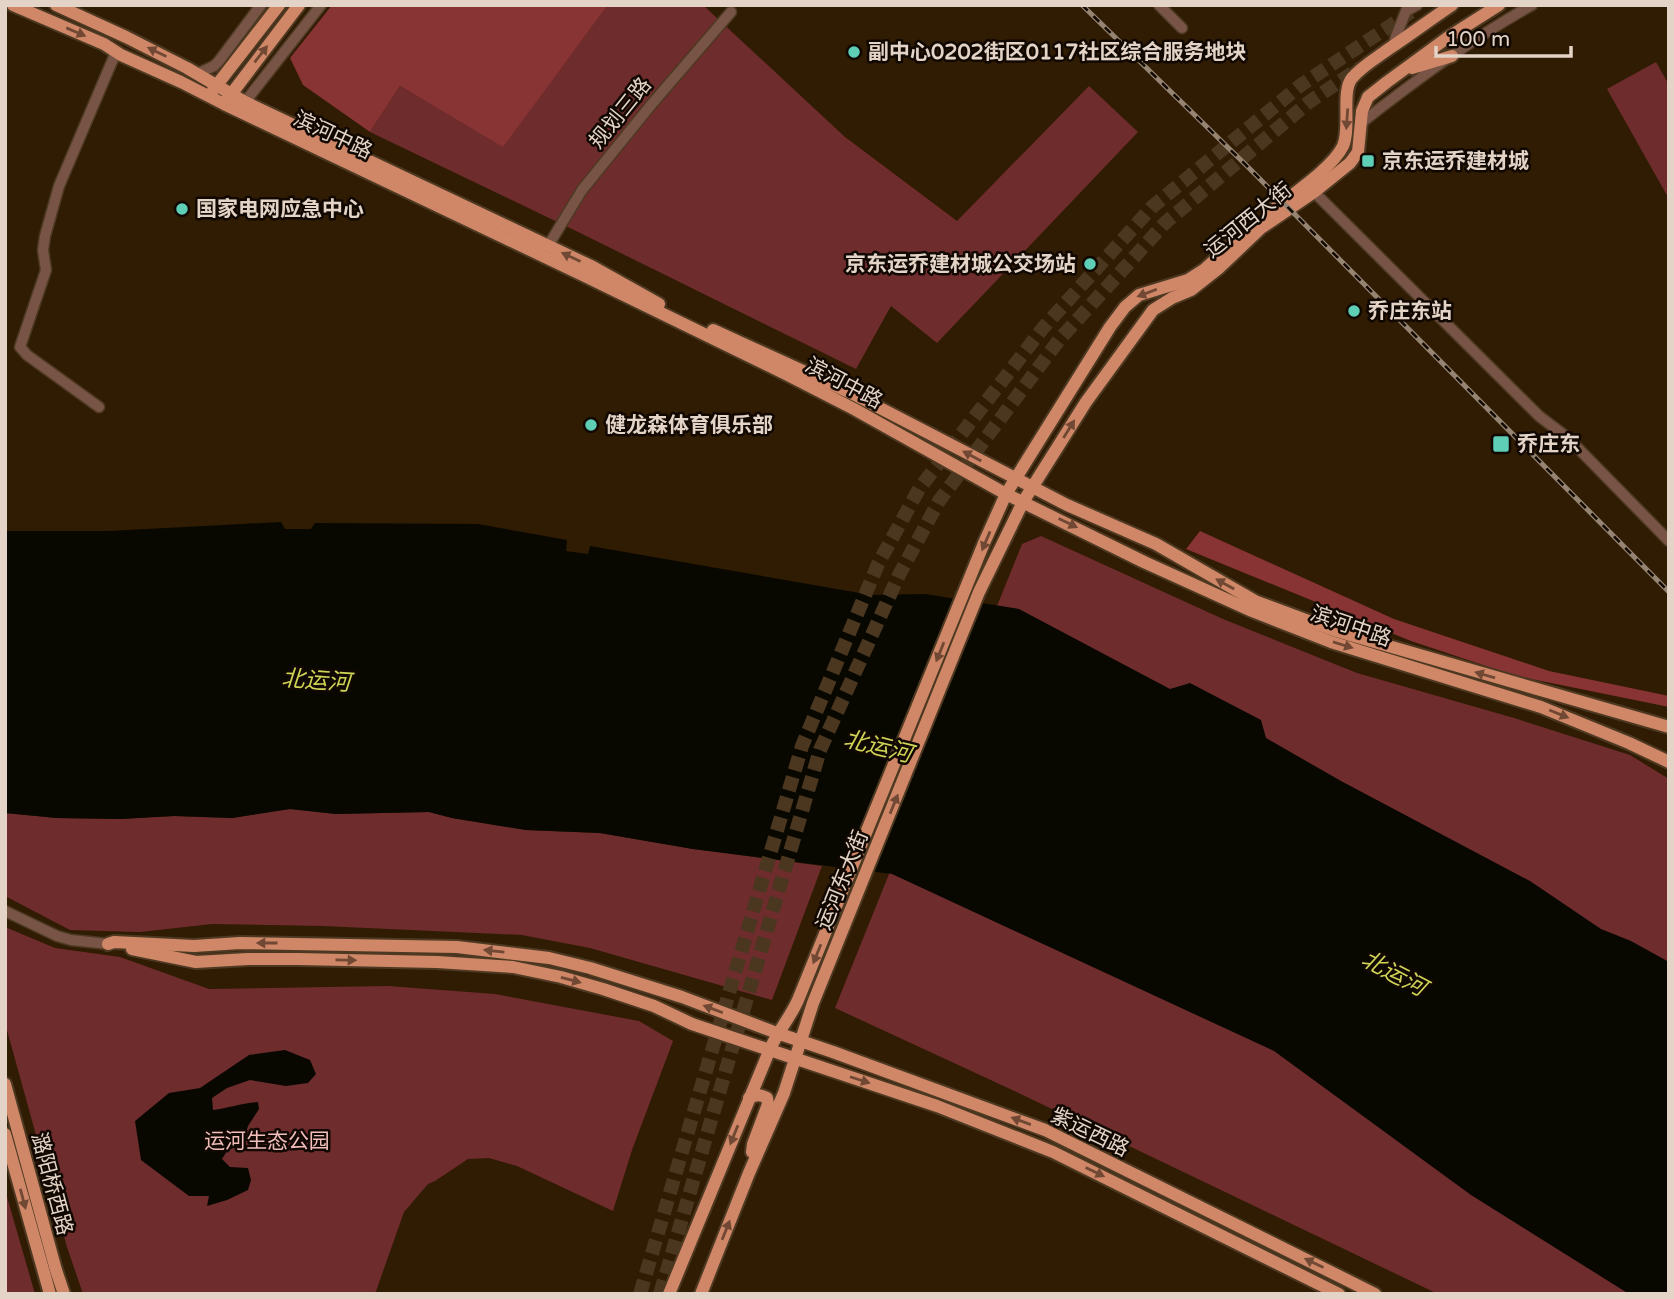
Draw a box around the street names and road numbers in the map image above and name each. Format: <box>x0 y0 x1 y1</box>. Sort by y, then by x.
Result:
street label: 规划三路 <box>584 73 657 154</box>
street label: 滨河中路 <box>289 106 376 165</box>
street label: 运河西大街 <box>1200 178 1297 263</box>
street label: 滨河中路 <box>801 353 887 414</box>
street label: 滨河中路 <box>1307 601 1395 652</box>
street label: 运河东大街 <box>811 827 874 934</box>
street label: 紫运西路 <box>1047 1103 1133 1162</box>
street label: 潞阳桥西路 <box>26 1130 77 1238</box>

